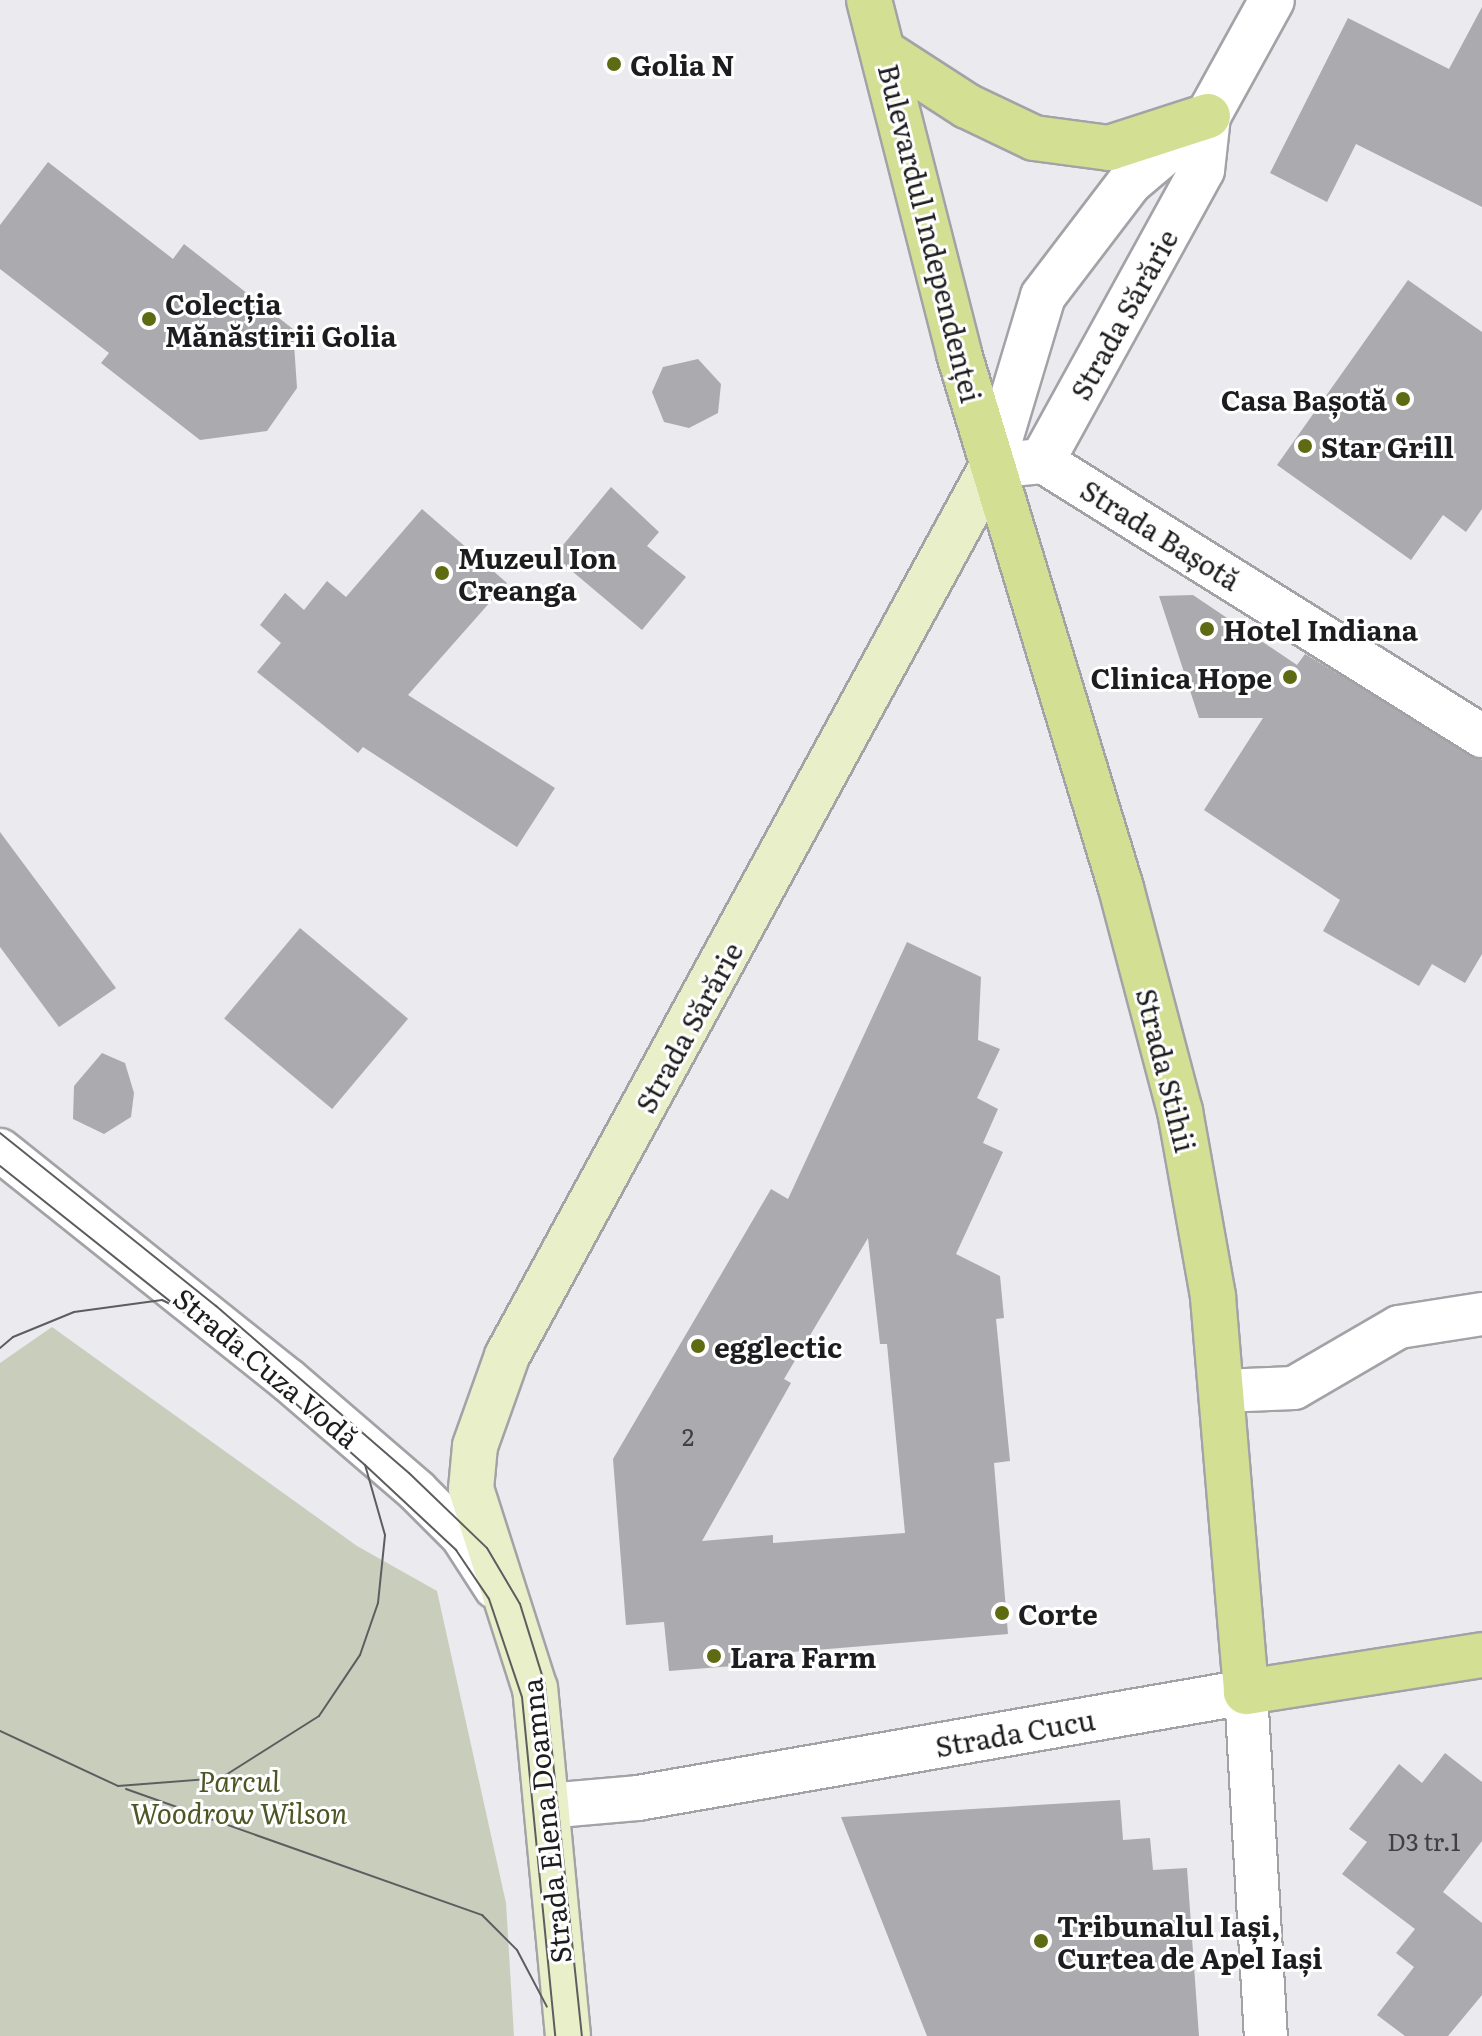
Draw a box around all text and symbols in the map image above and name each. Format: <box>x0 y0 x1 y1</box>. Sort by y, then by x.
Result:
place label: Golia N <box>630 47 734 81</box>
marker: Golia N <box>605 55 623 73</box>
street label: Bulevardul Independenței <box>873 60 989 406</box>
street label: Strada Sărărie <box>1062 223 1184 405</box>
place label: Colecția Mănăstirii Golia <box>165 286 397 352</box>
marker: Colecția Mănăstirii Golia <box>140 310 158 328</box>
place label: Casa Bașotă <box>1221 382 1387 416</box>
marker: Casa Bașotă <box>1394 390 1412 408</box>
place label: Star Grill <box>1321 429 1454 463</box>
marker: Star Grill <box>1296 437 1314 455</box>
street label: Strada Bașotă <box>1075 472 1247 596</box>
place label: Muzeul Ion Creanga <box>458 540 617 606</box>
marker: Muzeul Ion Creanga <box>433 564 451 582</box>
place label: Hotel Indiana <box>1223 612 1418 646</box>
marker: Hotel Indiana <box>1198 620 1216 638</box>
place label: Clinica Hope <box>1090 660 1272 694</box>
marker: Clinica Hope <box>1279 666 1301 688</box>
street label: Strada Sărărie <box>627 936 749 1118</box>
street label: Strada Stihii <box>1130 985 1204 1155</box>
street label: Strada Cuza Vodă <box>168 1280 366 1454</box>
place label: egglectic <box>714 1329 842 1363</box>
marker: egglectic <box>689 1337 707 1355</box>
house number: 2 <box>682 1422 694 1450</box>
place label: Corte <box>1018 1596 1098 1630</box>
marker: Corte <box>993 1604 1011 1622</box>
place label: Lara Farm <box>730 1639 876 1673</box>
marker: Lara Farm <box>705 1647 723 1665</box>
street label: Strada Elena Doamna <box>513 1677 577 1965</box>
street label: Strada Cucu <box>932 1701 1098 1763</box>
park label: Parcul Woodrow Wilson <box>131 1763 347 1829</box>
house number: D3 tr.1 <box>1387 1827 1461 1855</box>
place label: Tribunalul Iași, Curtea de Apel Iași <box>1057 1908 1323 1974</box>
marker: Tribunalul Iași, Curtea de Apel Iași <box>1032 1932 1050 1950</box>

